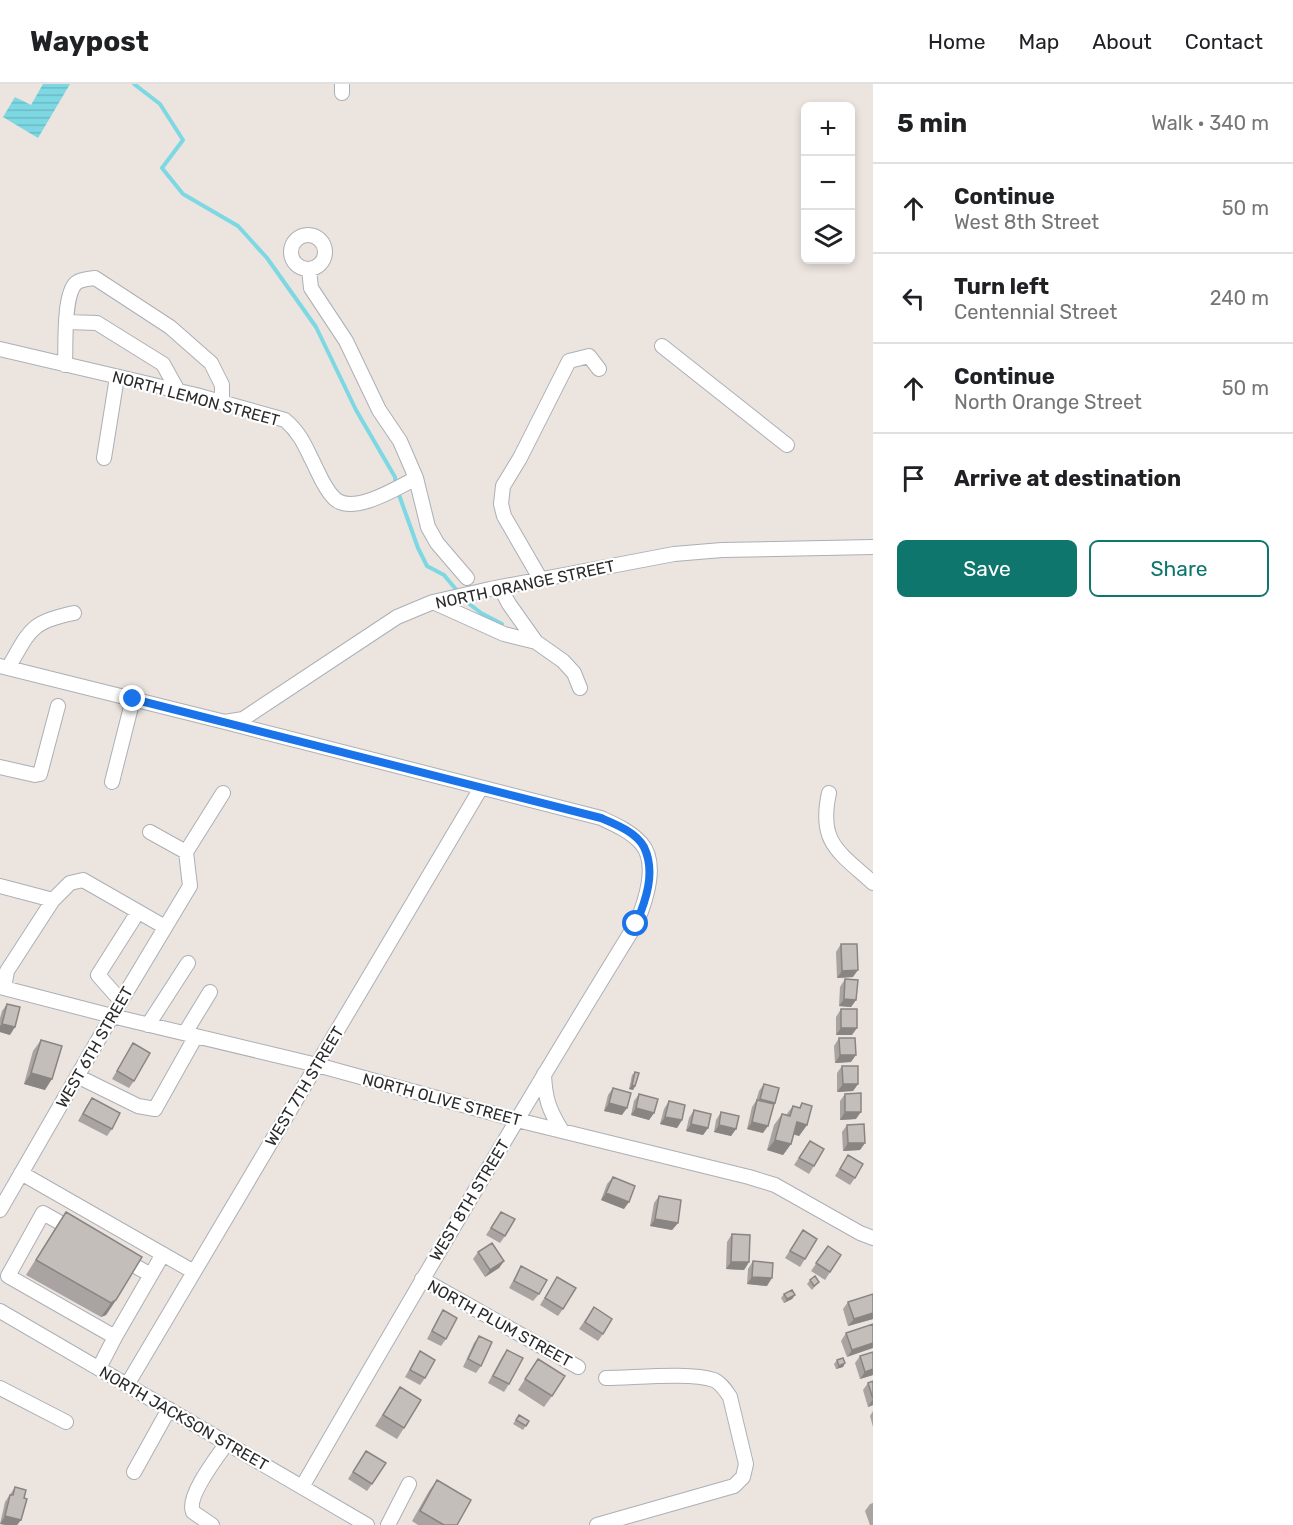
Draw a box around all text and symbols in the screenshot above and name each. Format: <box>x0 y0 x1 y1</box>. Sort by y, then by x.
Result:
text: Waypost <box>30 25 149 58</box>
text: Home <box>928 29 985 54</box>
text: Map <box>1018 29 1059 54</box>
text: About <box>1092 29 1152 54</box>
text: Contact <box>1185 29 1263 54</box>
map controls <box>801 102 855 264</box>
button: + <box>801 102 855 156</box>
text: 5 min <box>897 108 967 139</box>
text: Walk · 340 m <box>1151 111 1269 135</box>
button: − <box>801 156 855 210</box>
text: Continue <box>954 183 1055 210</box>
icon: ahead <box>897 192 930 225</box>
text: 50 m <box>1222 196 1269 220</box>
button: layers <box>801 210 855 264</box>
text: West 8th Street <box>954 210 1099 234</box>
text: Turn left <box>954 273 1049 300</box>
icon: left <box>897 282 930 315</box>
text: 240 m <box>1210 286 1269 310</box>
text: Centennial Street <box>954 300 1117 324</box>
text: Continue <box>954 363 1055 390</box>
street label: NORTH LEMON STREET <box>110 367 282 430</box>
icon: ahead <box>897 372 930 405</box>
text: 50 m <box>1222 376 1269 400</box>
text: North Orange Street <box>954 390 1142 414</box>
icon: arrive <box>897 462 930 495</box>
text: Arrive at destination <box>954 465 1181 492</box>
button: Save <box>897 540 1077 597</box>
button: Share <box>1089 540 1269 597</box>
street label: NORTH ORANGE STREET <box>434 556 616 613</box>
route end <box>119 685 145 711</box>
route start <box>622 910 648 936</box>
street label: WEST 6TH STREET <box>52 983 137 1111</box>
street label: WEST 7TH STREET <box>261 1023 348 1150</box>
street label: NORTH OLIVE STREET <box>360 1069 523 1130</box>
street label: WEST 8TH STREET <box>426 1136 513 1264</box>
street label: NORTH PLUM STREET <box>424 1276 575 1371</box>
street label: NORTH JACKSON STREET <box>96 1362 271 1475</box>

